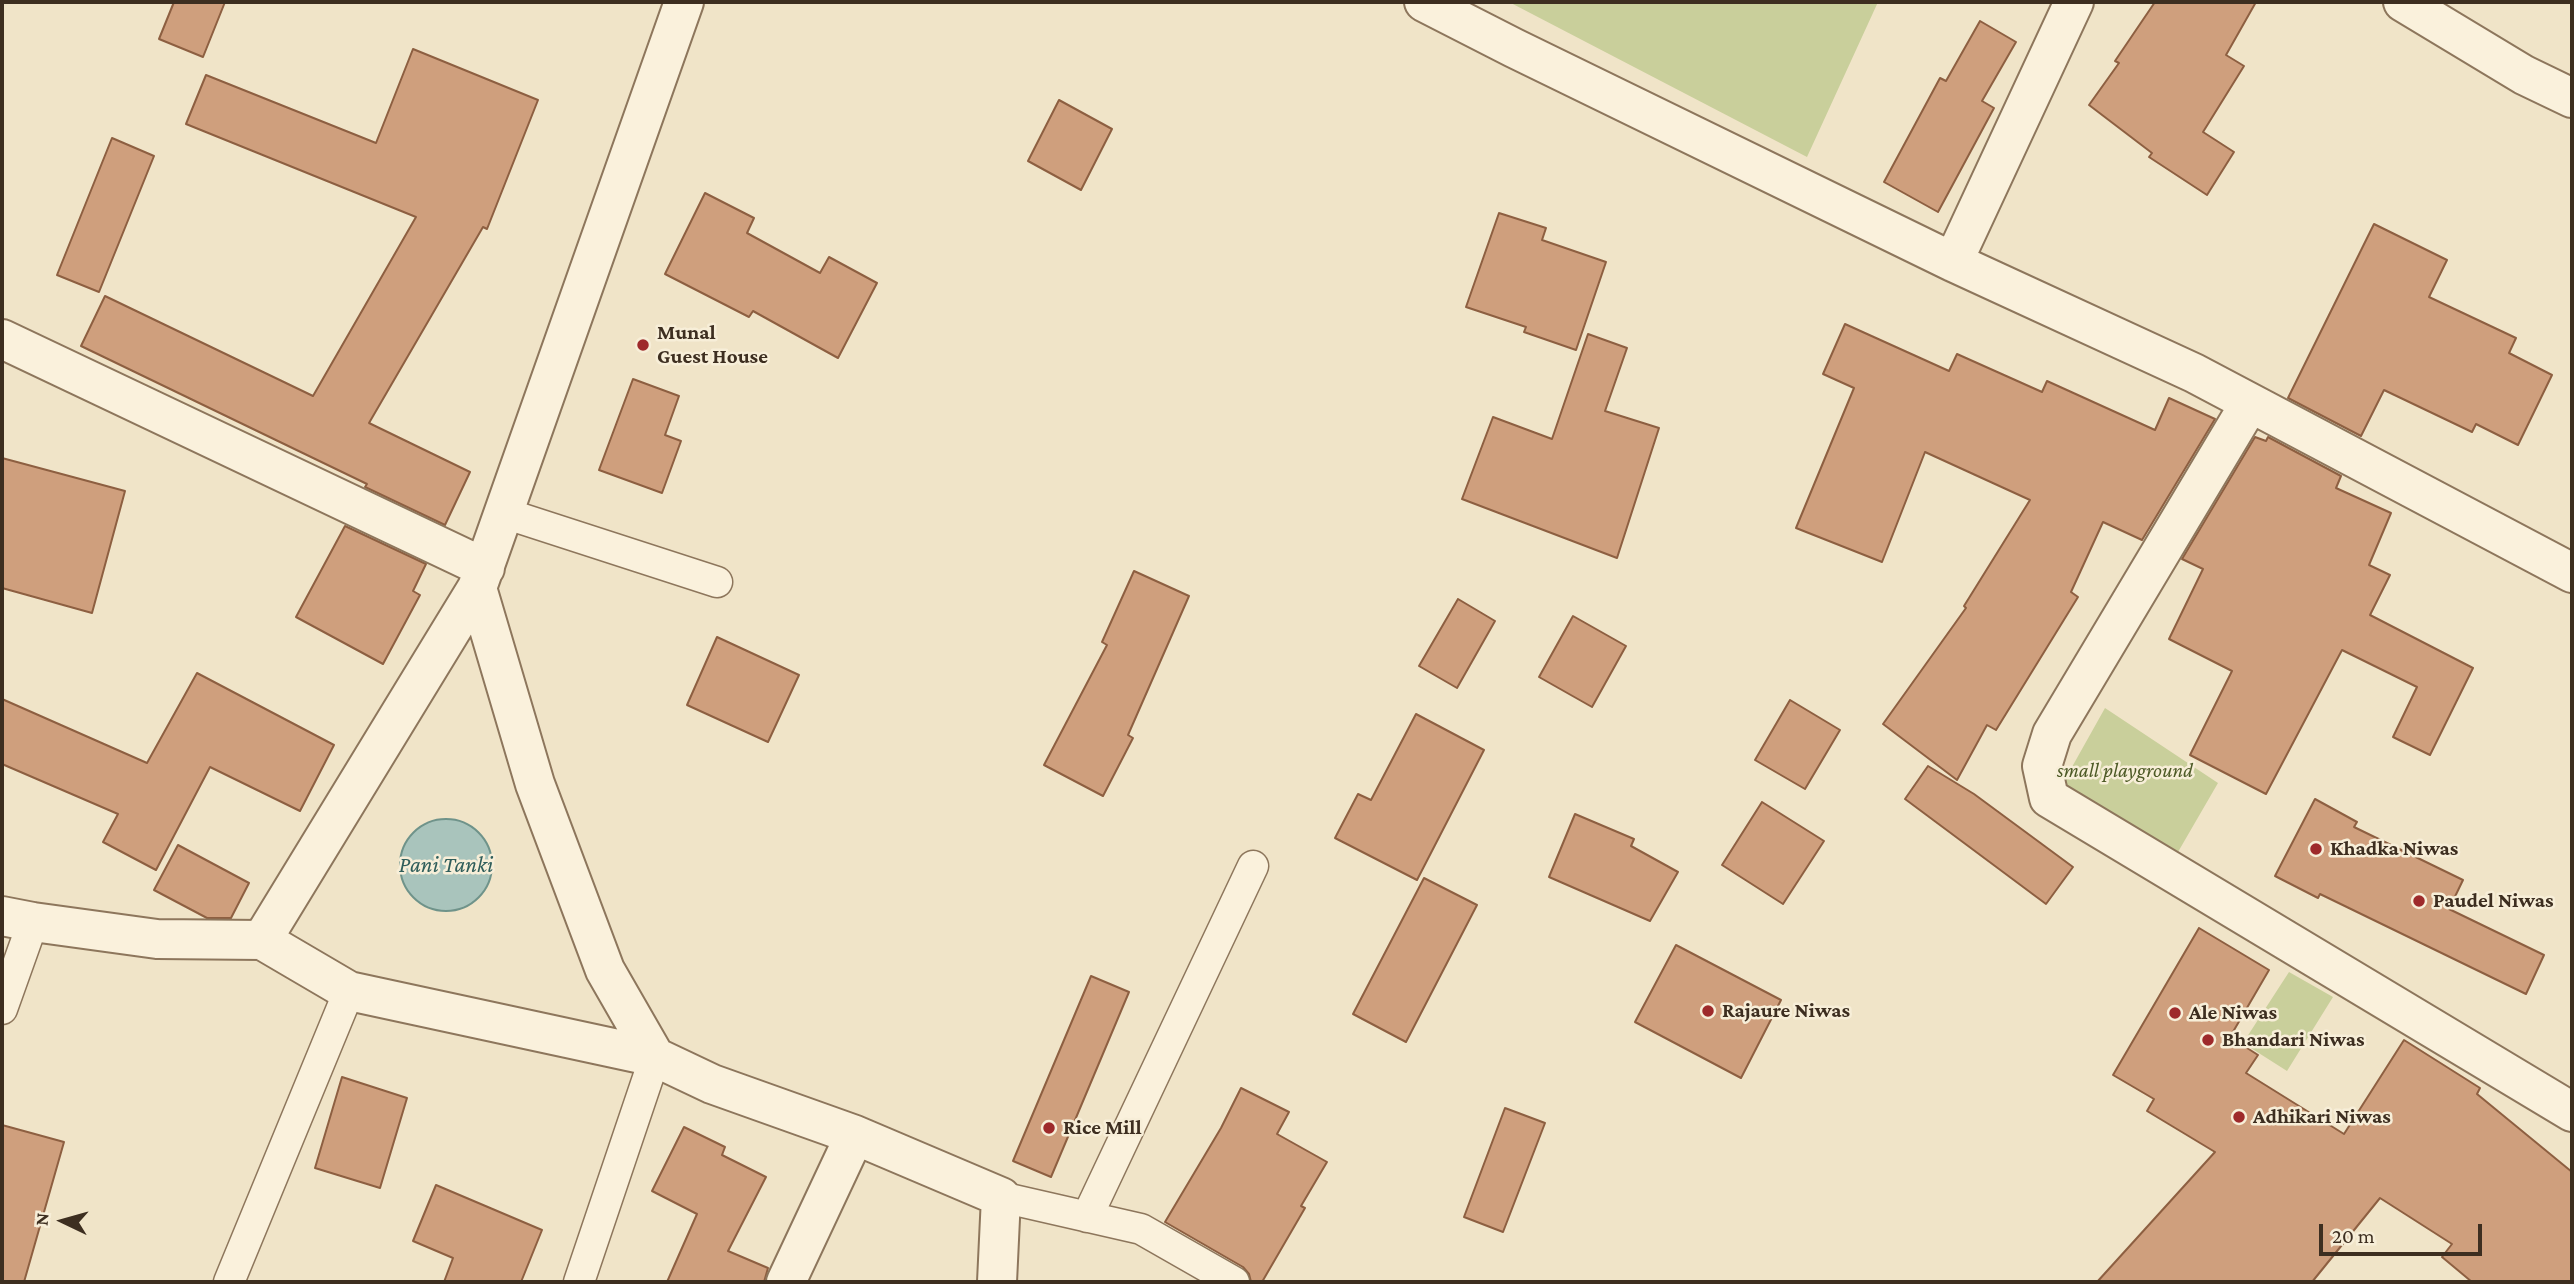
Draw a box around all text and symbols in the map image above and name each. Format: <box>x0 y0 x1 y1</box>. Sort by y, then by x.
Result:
place label: Munal Guest House <box>657 320 768 370</box>
marker: Munal Guest House <box>635 337 651 353</box>
park label: small playground <box>2057 758 2193 784</box>
place label: Khadka Niwas <box>2330 836 2458 862</box>
marker: Khadka Niwas <box>2308 841 2324 857</box>
water label: Pani Tanki <box>399 851 493 879</box>
place label: Paudel Niwas <box>2433 888 2554 914</box>
marker: Paudel Niwas <box>2411 893 2427 909</box>
place label: Rajaure Niwas <box>1722 998 1850 1024</box>
place label: Ale Niwas <box>2189 1000 2277 1026</box>
marker: Rajaure Niwas <box>1700 1003 1716 1019</box>
marker: Ale Niwas <box>2167 1005 2183 1021</box>
place label: Bhandari Niwas <box>2222 1027 2365 1053</box>
marker: Bhandari Niwas <box>2200 1032 2216 1048</box>
place label: Adhikari Niwas <box>2253 1104 2391 1130</box>
marker: Adhikari Niwas <box>2231 1109 2247 1125</box>
place label: Rice Mill <box>1063 1115 1142 1141</box>
marker: Rice Mill <box>1041 1120 1057 1136</box>
north arrow <box>28 1186 98 1256</box>
scale bar <box>2322 1210 2485 1254</box>
text: N <box>31 1212 53 1227</box>
text: 20 m <box>2332 1224 2375 1248</box>

